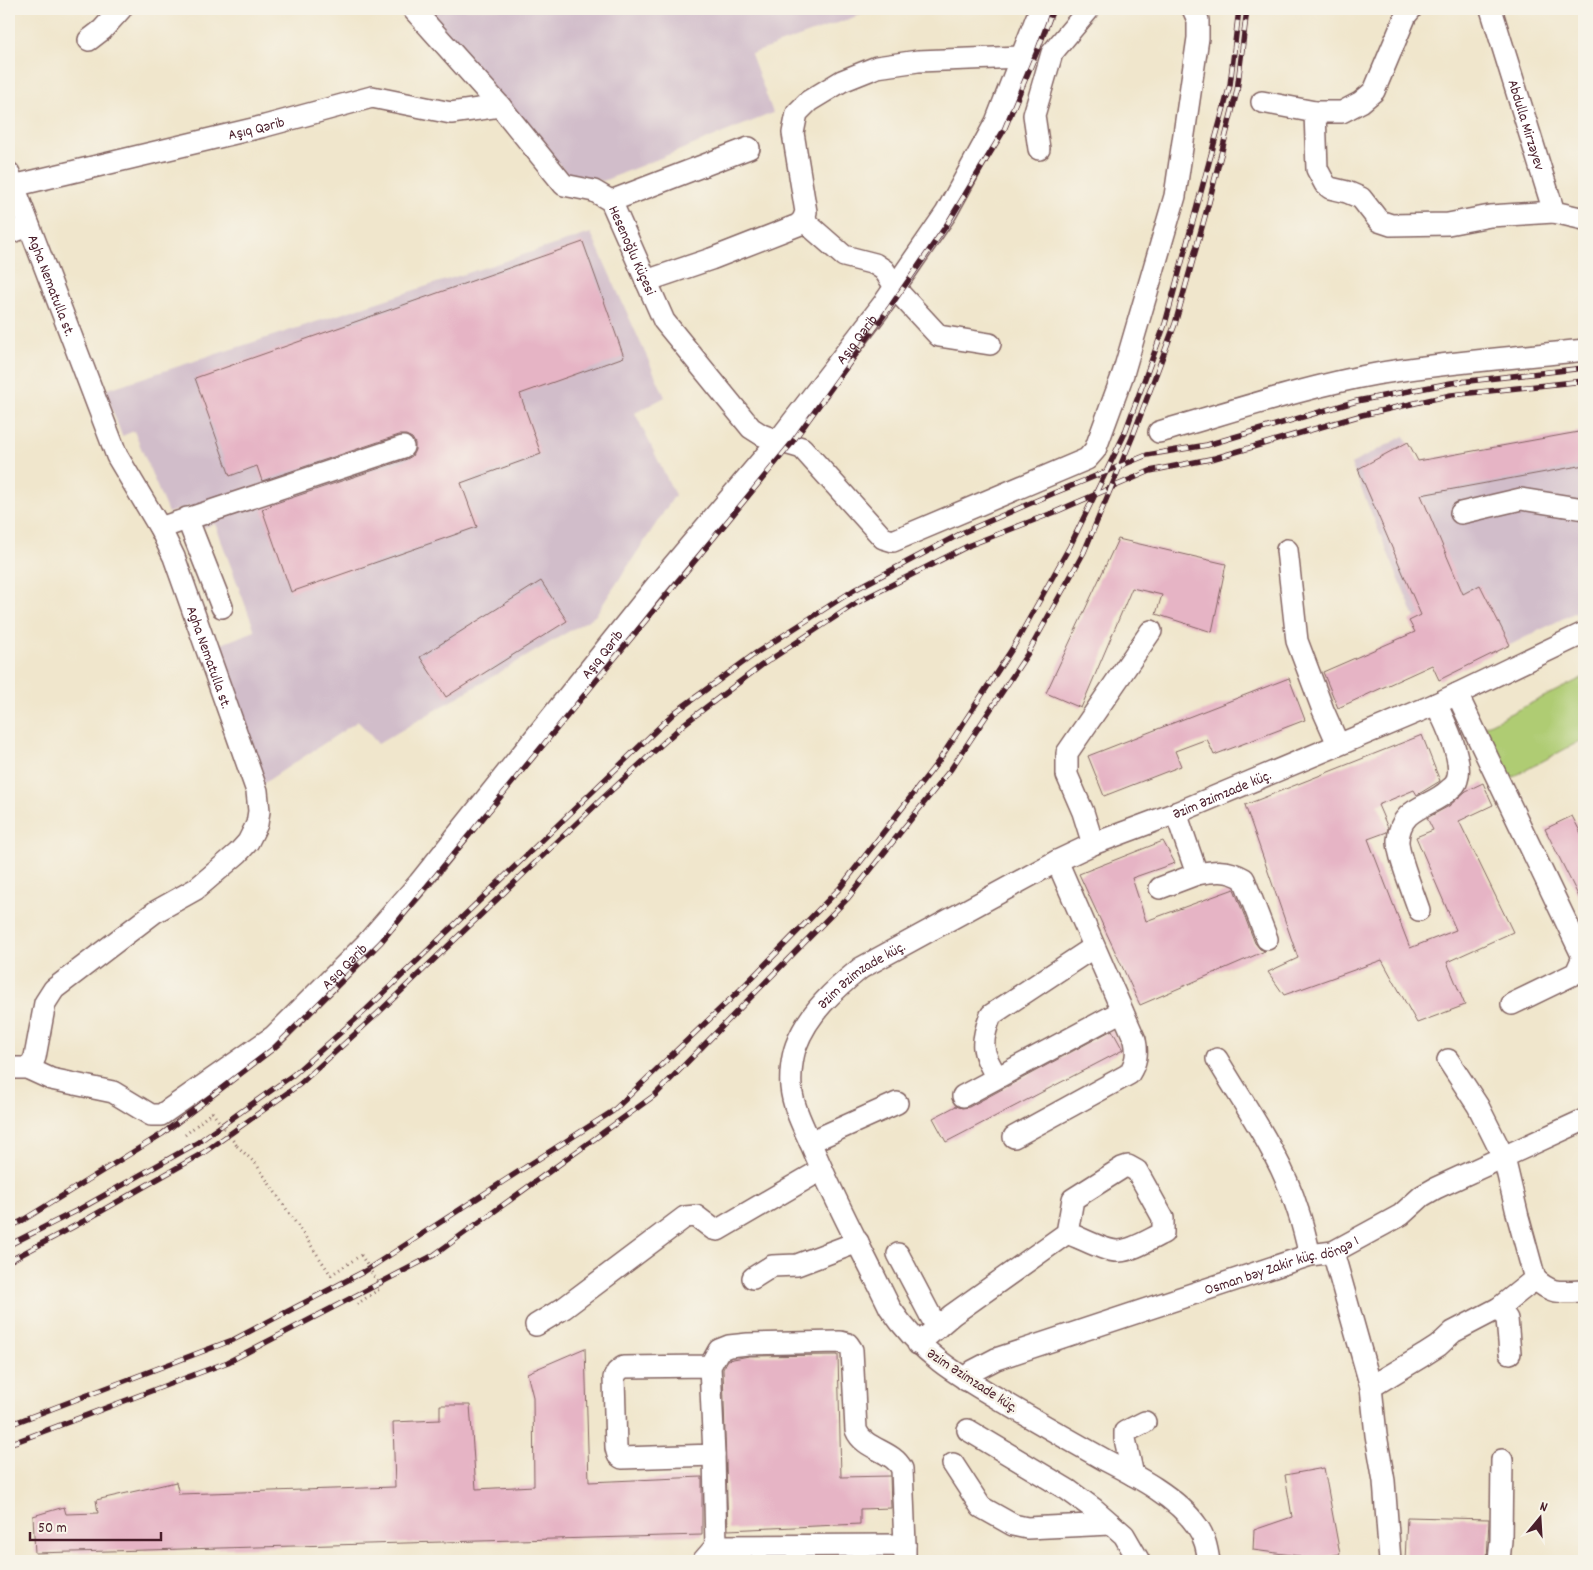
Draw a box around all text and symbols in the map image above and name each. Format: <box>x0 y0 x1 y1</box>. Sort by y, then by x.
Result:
street label: Abdulla Mirzəyev <box>1501 77 1550 174</box>
street label: Aşıq Qərib <box>226 112 287 147</box>
street label: Hesenoğlu Küçesi <box>601 203 660 300</box>
street label: Agha Nematulla st. <box>20 232 79 340</box>
street label: Aşıq Qərib <box>832 311 884 370</box>
street label: Agha Nematulla st. <box>179 603 236 712</box>
street label: Aşıq Qərib <box>577 626 630 685</box>
street label: Əzim Əzimzade küç. <box>1170 765 1275 826</box>
street label: Əzim Əzimzade küç. <box>813 937 910 1015</box>
street label: Aşıq Qərib <box>317 939 374 996</box>
street label: Osman bəy Zakir küç. döngə 1 <box>1202 1231 1363 1302</box>
street label: Əzim Əzimzade küç. <box>922 1344 1022 1419</box>
north arrow <box>1516 1492 1566 1542</box>
text: N <box>1537 1497 1550 1518</box>
scale bar <box>30 1510 161 1542</box>
text: 50 m <box>38 1518 67 1540</box>

